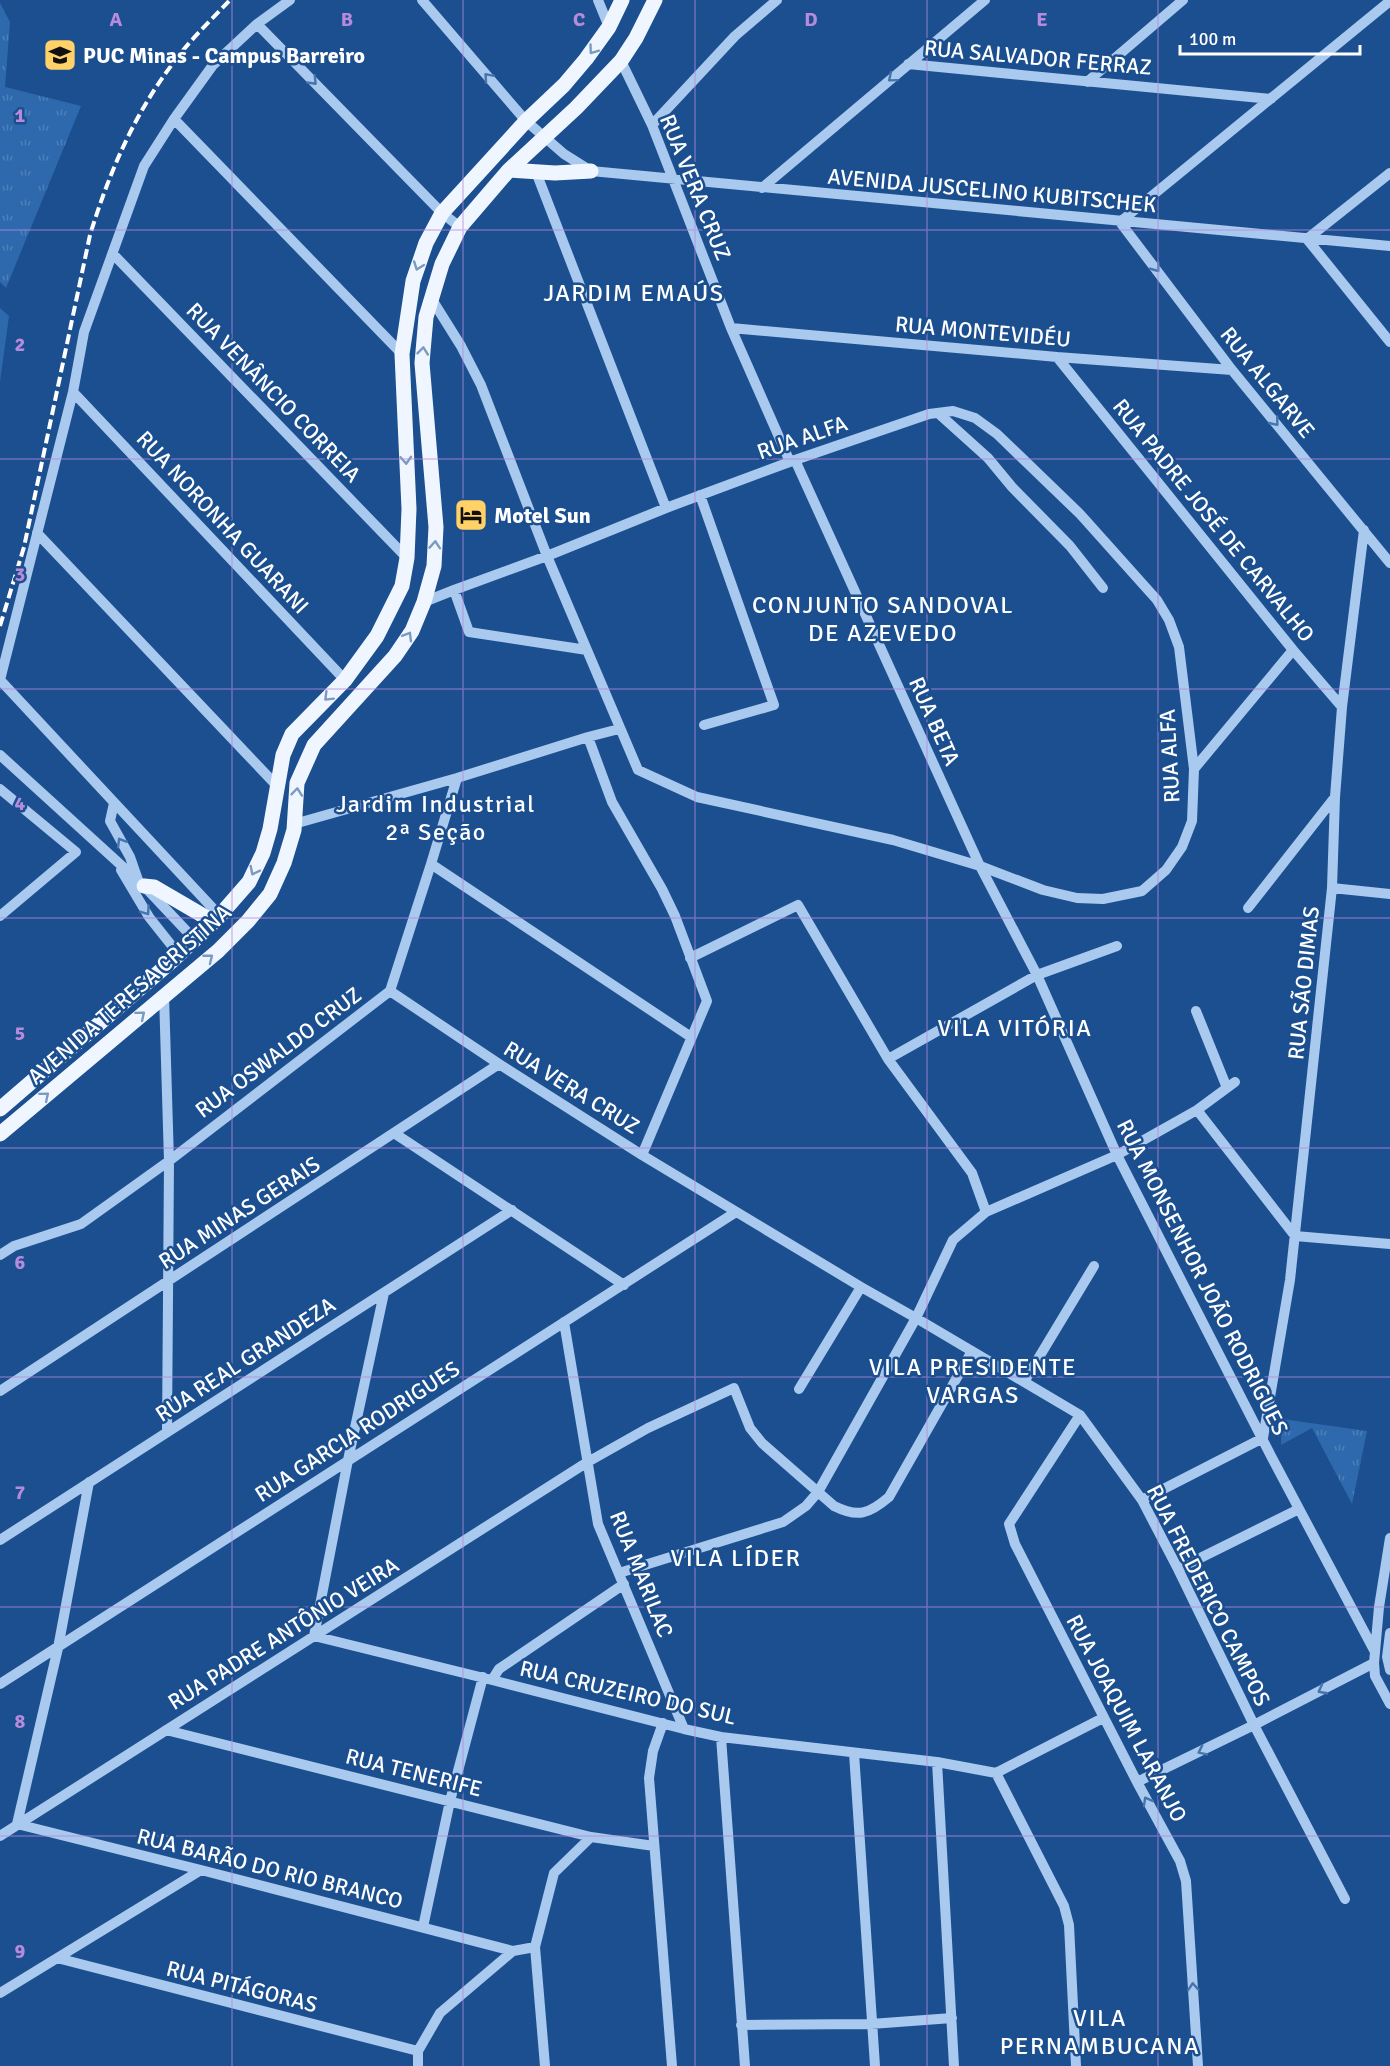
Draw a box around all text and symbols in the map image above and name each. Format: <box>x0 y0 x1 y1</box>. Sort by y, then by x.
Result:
text: A <box>110 7 123 32</box>
text: B <box>341 7 353 32</box>
text: C <box>573 7 585 32</box>
text: D <box>804 7 818 32</box>
text: E <box>1036 7 1048 32</box>
scale bar <box>1180 18 1360 56</box>
text: 100 m <box>1189 28 1236 50</box>
street label: RUA SALVADOR FERRAZ <box>923 34 1153 81</box>
school or university icon: PUC Minas - Campus Barreiro <box>42 37 78 73</box>
place label: PUC Minas - Campus Barreiro <box>83 42 365 69</box>
one-way arrow <box>589 44 600 55</box>
one-way arrow <box>888 71 899 82</box>
one-way arrow <box>484 73 495 84</box>
one-way arrow <box>306 75 317 85</box>
text: 1 <box>15 103 26 128</box>
street label: RUA VERA CRUZ <box>654 110 737 264</box>
street label: AVENIDA JUSCELINO KUBITSCHEK <box>827 163 1157 218</box>
one-way arrow <box>412 261 425 271</box>
one-way arrow <box>1148 262 1159 273</box>
district label: JARDIM EMAÚS <box>543 278 725 308</box>
street label: RUA VENÂNCIO CORREIA <box>181 297 367 488</box>
street label: RUA MONTEVIDÉU <box>894 310 1072 353</box>
street label: RUA ALGARVE <box>1215 321 1321 443</box>
text: 2 <box>15 332 25 357</box>
one-way arrow <box>416 346 429 355</box>
street label: RUA PADRE JOSÉ DE CARVALHO <box>1107 393 1320 647</box>
street label: RUA ALFA <box>753 409 851 466</box>
one-way arrow <box>1268 415 1279 426</box>
street label: RUA NORONHA GUARANI <box>131 425 314 619</box>
one-way arrow <box>400 455 413 464</box>
hotel icon: Motel Sun <box>453 497 489 533</box>
place label: Motel Sun <box>494 502 591 529</box>
one-way arrow <box>428 541 441 550</box>
text: 3 <box>15 562 25 587</box>
district label: CONJUNTO SANDOVAL DE AZEVEDO <box>752 590 1014 648</box>
one-way arrow <box>401 632 413 642</box>
street label: RUA BETA <box>903 673 966 770</box>
one-way arrow <box>324 690 335 701</box>
street label: RUA ALFA <box>1154 708 1185 804</box>
one-way arrow <box>290 787 303 797</box>
district label: Jardim Industrial 2ª Seção <box>336 789 536 847</box>
text: 4 <box>15 791 26 816</box>
one-way arrow <box>116 838 128 848</box>
one-way arrow <box>250 865 261 876</box>
street label: AVENIDA TERESA CRISTINA <box>22 898 237 1090</box>
one-way arrow <box>139 905 150 916</box>
street label: RUA SÃO DIMAS <box>1282 905 1325 1061</box>
one-way arrow <box>203 954 214 965</box>
street label: RUA OSWALDO CRUZ <box>190 981 367 1124</box>
one-way arrow <box>134 1011 145 1022</box>
district label: VILA VITÓRIA <box>938 1013 1092 1043</box>
text: 5 <box>15 1021 25 1046</box>
street label: RUA VERA CRUZ <box>499 1035 645 1140</box>
one-way arrow <box>38 1092 49 1103</box>
street label: RUA MONSENHOR JOÃO RODRIGUES <box>1111 1115 1294 1440</box>
street label: RUA MINAS GERAIS <box>153 1150 325 1275</box>
text: 6 <box>15 1250 26 1275</box>
street label: RUA REAL GRANDEZA <box>150 1291 341 1428</box>
district label: VILA PRESIDENTE VARGAS <box>869 1352 1077 1410</box>
street label: RUA GARCIA RODRIGUES <box>250 1355 465 1508</box>
text: 7 <box>15 1480 26 1505</box>
street label: RUA FREDERICO CAMPOS <box>1141 1480 1276 1711</box>
street label: RUA MARILAC <box>604 1507 679 1641</box>
district label: VILA LÍDER <box>671 1543 801 1573</box>
street label: RUA PADRE ANTÔNIO VEIRA <box>163 1551 404 1716</box>
street label: RUA JOAQUIM LARANJO <box>1060 1610 1193 1827</box>
street label: RUA CRUZEIRO DO SUL <box>517 1654 739 1731</box>
one-way arrow <box>1318 1683 1328 1694</box>
text: 8 <box>15 1709 26 1734</box>
street label: RUA TENERIFE <box>343 1742 485 1802</box>
one-way arrow <box>1197 1743 1208 1755</box>
one-way arrow <box>1143 1797 1154 1807</box>
street label: RUA BARÃO DO RIO BRANCO <box>134 1822 406 1915</box>
text: 9 <box>15 1939 26 1964</box>
street label: RUA PITÁGORAS <box>164 1955 320 2018</box>
one-way arrow <box>1186 1982 1199 1991</box>
district label: VILA PERNAMBUCANA <box>1000 2003 1200 2061</box>

